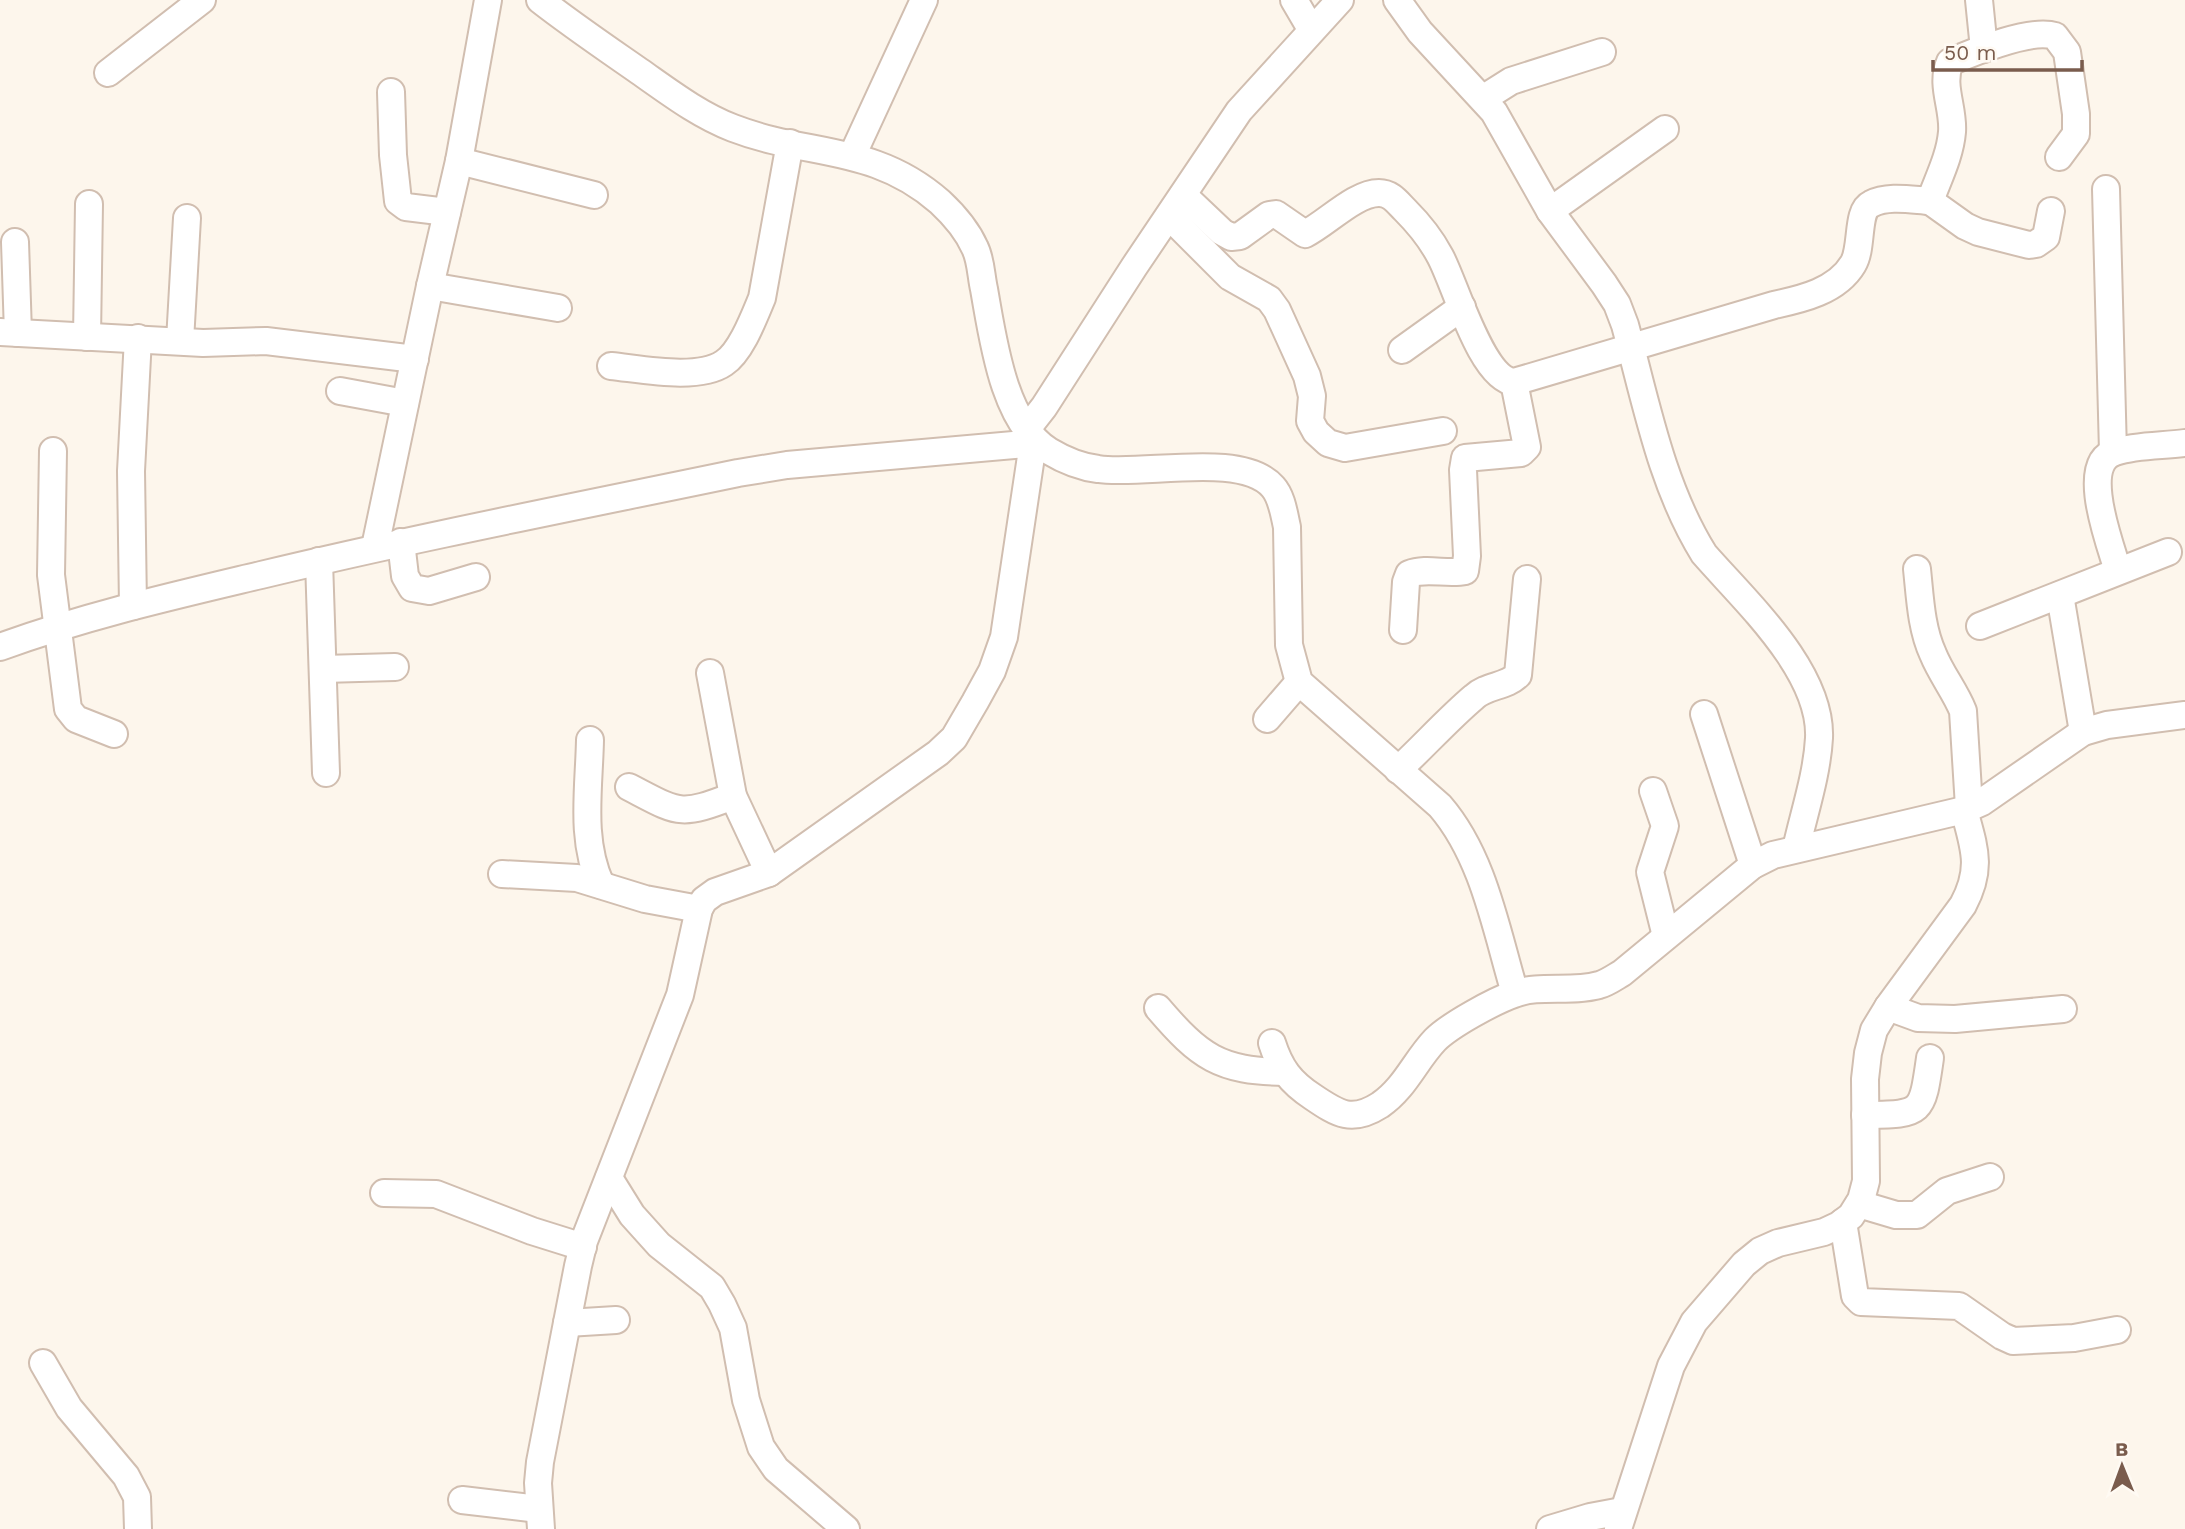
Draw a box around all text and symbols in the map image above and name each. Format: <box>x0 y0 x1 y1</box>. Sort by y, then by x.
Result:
scale bar <box>1933 28 2082 72</box>
text: 50 m <box>1944 40 1996 65</box>
north arrow <box>2087 1431 2157 1501</box>
text: B <box>2115 1438 2128 1461</box>

